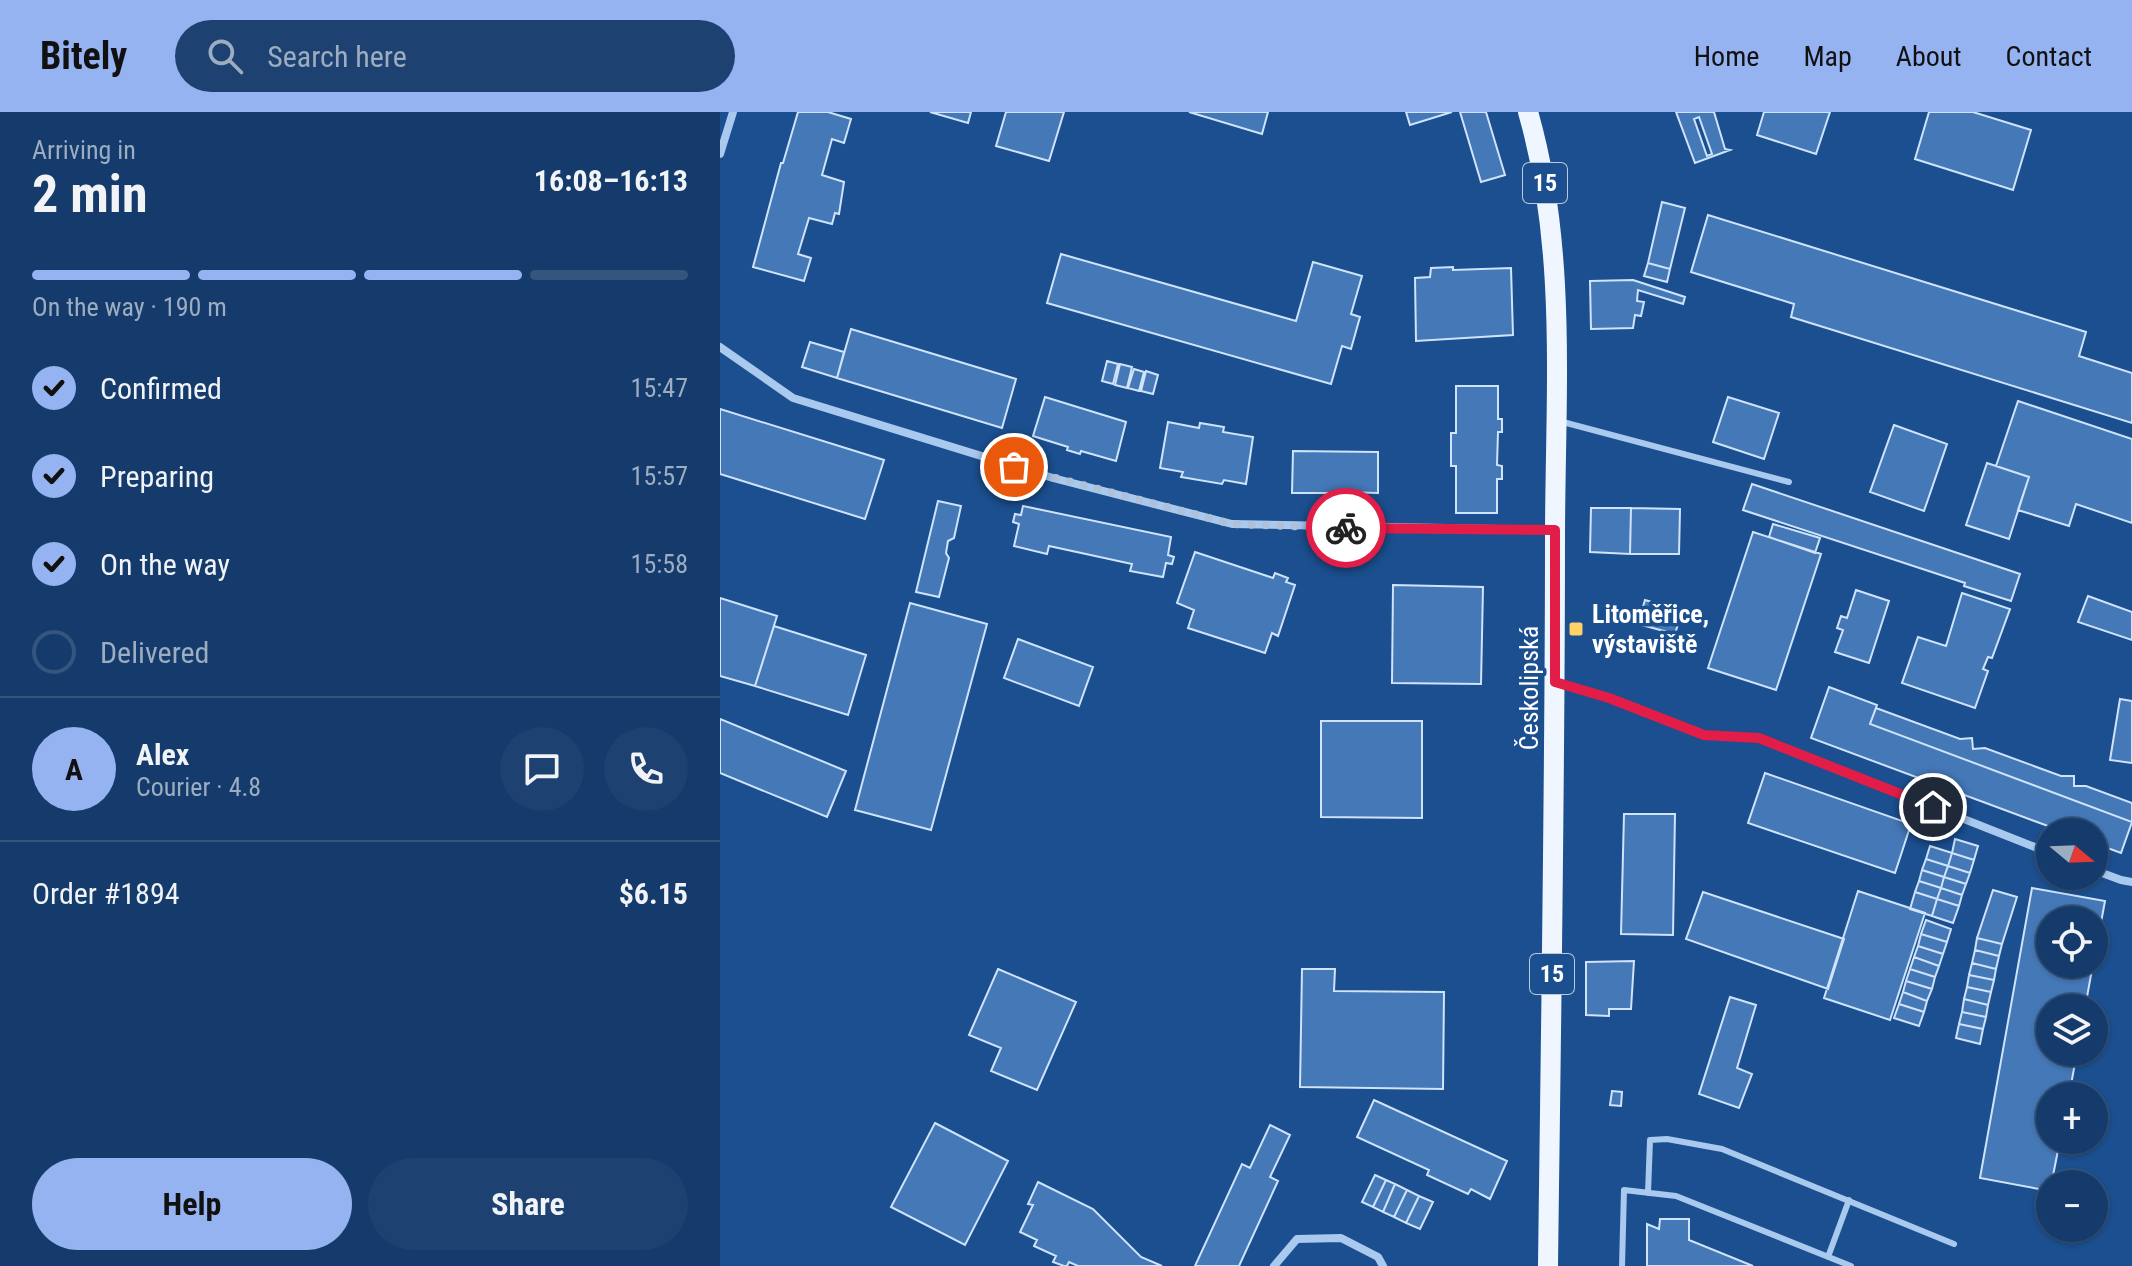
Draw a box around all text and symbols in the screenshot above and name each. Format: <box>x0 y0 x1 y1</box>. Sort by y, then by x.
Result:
search box <box>175 20 735 92</box>
text: Bitely <box>40 34 127 78</box>
icon: search <box>203 34 247 78</box>
text: Search here <box>267 39 407 74</box>
text: Home <box>1694 40 1759 73</box>
text: Map <box>1803 40 1852 73</box>
text: About <box>1896 40 1962 73</box>
text: Contact <box>2006 40 2092 73</box>
text: Arriving in <box>32 135 136 165</box>
text: 16:08–16:13 <box>534 163 688 198</box>
road number: 15 <box>1523 163 1567 203</box>
text: 2 min <box>32 164 148 225</box>
text: On the way · 190 m <box>32 292 227 322</box>
icon: check <box>32 366 76 410</box>
text: Confirmed <box>100 371 222 406</box>
text: 15:47 <box>631 373 688 403</box>
pin <box>980 433 1048 501</box>
icon: bag <box>992 445 1036 489</box>
icon: check <box>32 454 76 498</box>
text: Preparing <box>100 459 214 494</box>
text: 15:57 <box>631 461 688 491</box>
courier <box>1306 488 1386 568</box>
icon: bike <box>1324 506 1368 550</box>
icon: check <box>32 542 76 586</box>
text: On the way <box>100 547 230 582</box>
text: 15:58 <box>631 549 688 579</box>
place label: Litoměřice, výstaviště <box>1592 599 1709 659</box>
marker: Litoměřice, výstaviště <box>1567 620 1585 638</box>
street label: Českolipská <box>1514 626 1544 750</box>
text: Delivered <box>100 635 209 670</box>
button: chat <box>500 727 584 811</box>
button: phone <box>604 727 688 811</box>
text: Alex <box>136 737 189 772</box>
text: A <box>65 752 83 787</box>
text: Courier · 4.8 <box>136 772 261 802</box>
pin <box>1899 773 1967 841</box>
icon: home <box>1911 785 1955 829</box>
north arrow <box>2036 818 2108 890</box>
map controls <box>2036 818 2108 1242</box>
text: Order #1894 <box>32 876 180 911</box>
text: $6.15 <box>619 876 688 911</box>
button: locate <box>2036 906 2108 978</box>
road number: 15 <box>1530 954 1574 994</box>
button: layers <box>2036 994 2108 1066</box>
button: + <box>2036 1082 2108 1154</box>
button: Help <box>32 1158 352 1250</box>
button: Share <box>368 1158 688 1250</box>
button: − <box>2036 1170 2108 1242</box>

